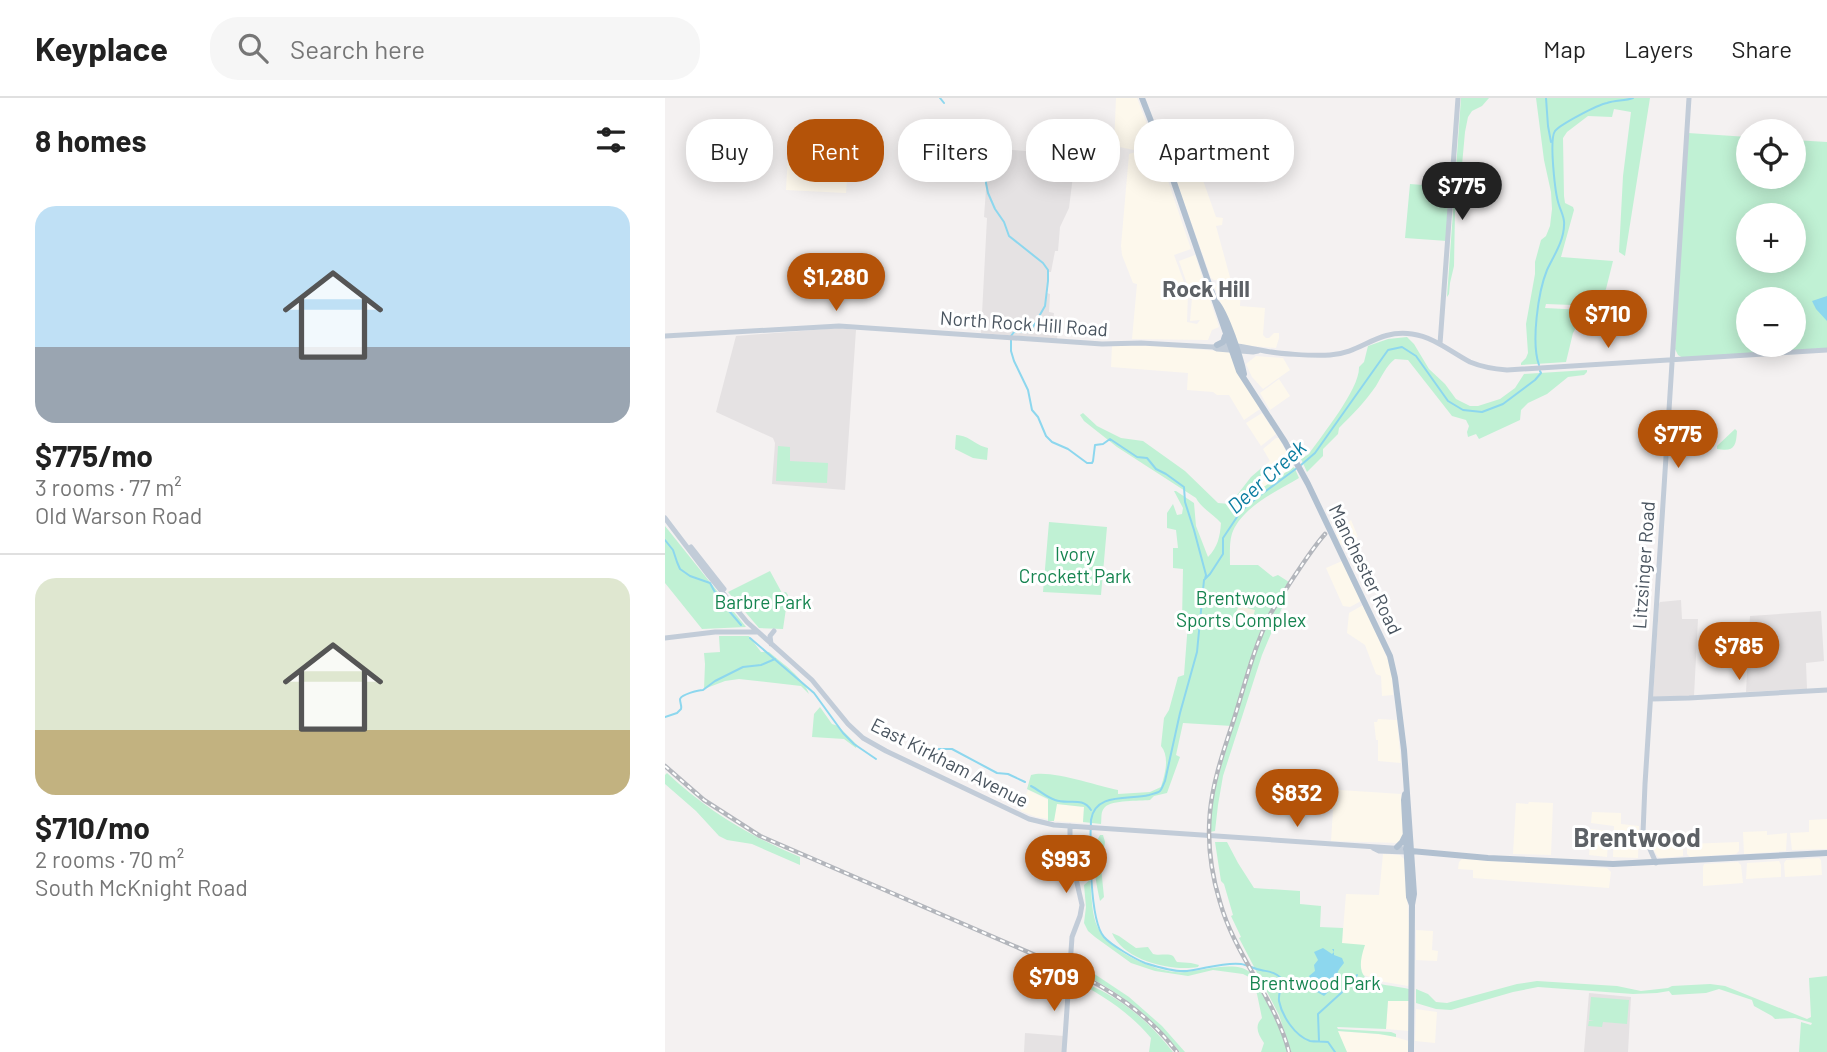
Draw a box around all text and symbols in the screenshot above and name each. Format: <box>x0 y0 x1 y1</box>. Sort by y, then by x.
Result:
search box <box>210 17 700 80</box>
text: Keyplace <box>35 28 168 68</box>
icon: search <box>234 29 272 67</box>
text: Search here <box>290 33 425 64</box>
text: Map <box>1543 34 1586 63</box>
text: Layers <box>1624 34 1693 63</box>
text: Share <box>1731 34 1792 63</box>
chip: Buy <box>686 119 773 182</box>
chip: Rent <box>787 119 884 182</box>
chip: Filters <box>898 119 1012 182</box>
chip: New <box>1026 119 1120 182</box>
chip: Apartment <box>1134 119 1294 182</box>
map controls <box>1736 119 1806 357</box>
button: locate <box>1736 119 1806 189</box>
icon: filters <box>592 121 630 159</box>
text: 8 homes <box>35 122 146 158</box>
pin: $775 <box>1421 162 1503 222</box>
text: $775 <box>1438 171 1486 199</box>
button: + <box>1736 203 1806 273</box>
icon: home <box>270 252 396 378</box>
pin: $1,280 <box>779 254 893 313</box>
text: $1,280 <box>803 262 869 290</box>
district label: Rock Hill <box>1162 274 1250 302</box>
button: − <box>1736 287 1806 357</box>
pin: $710 <box>1567 290 1649 350</box>
text: $710 <box>1585 299 1631 327</box>
street label: North Rock Hill Road <box>939 306 1109 340</box>
pin: $775 <box>1637 410 1719 470</box>
text: $775 <box>1654 419 1702 447</box>
water label: Deer Creek <box>1221 434 1311 518</box>
text: $775/mo <box>35 437 153 473</box>
text: 3 rooms · 77 m² <box>35 473 182 501</box>
street label: Manchester Road <box>1325 500 1407 638</box>
street label: Litzsinger Road <box>1627 500 1659 630</box>
text: Old Warson Road <box>35 501 202 529</box>
park label: Ivory Crockett Park <box>1019 542 1131 587</box>
park label: Brentwood Sports Complex <box>1176 586 1306 631</box>
park label: Barbre Park <box>715 590 811 613</box>
pin: $785 <box>1698 622 1780 682</box>
icon: home <box>270 624 396 750</box>
text: $785 <box>1714 631 1764 659</box>
street label: East Kirkham Avenue <box>867 712 1033 812</box>
pin: $832 <box>1256 770 1338 829</box>
text: $832 <box>1272 778 1322 806</box>
text: $710/mo <box>35 809 150 845</box>
district label: Brentwood <box>1573 821 1701 852</box>
pin: $993 <box>1025 836 1107 895</box>
text: $993 <box>1041 844 1091 872</box>
text: 2 rooms · 70 m² <box>35 845 184 873</box>
text: South McKnight Road <box>35 873 248 901</box>
pin: $709 <box>1013 954 1095 1013</box>
text: $709 <box>1029 962 1079 990</box>
park label: Brentwood Park <box>1249 971 1381 994</box>

